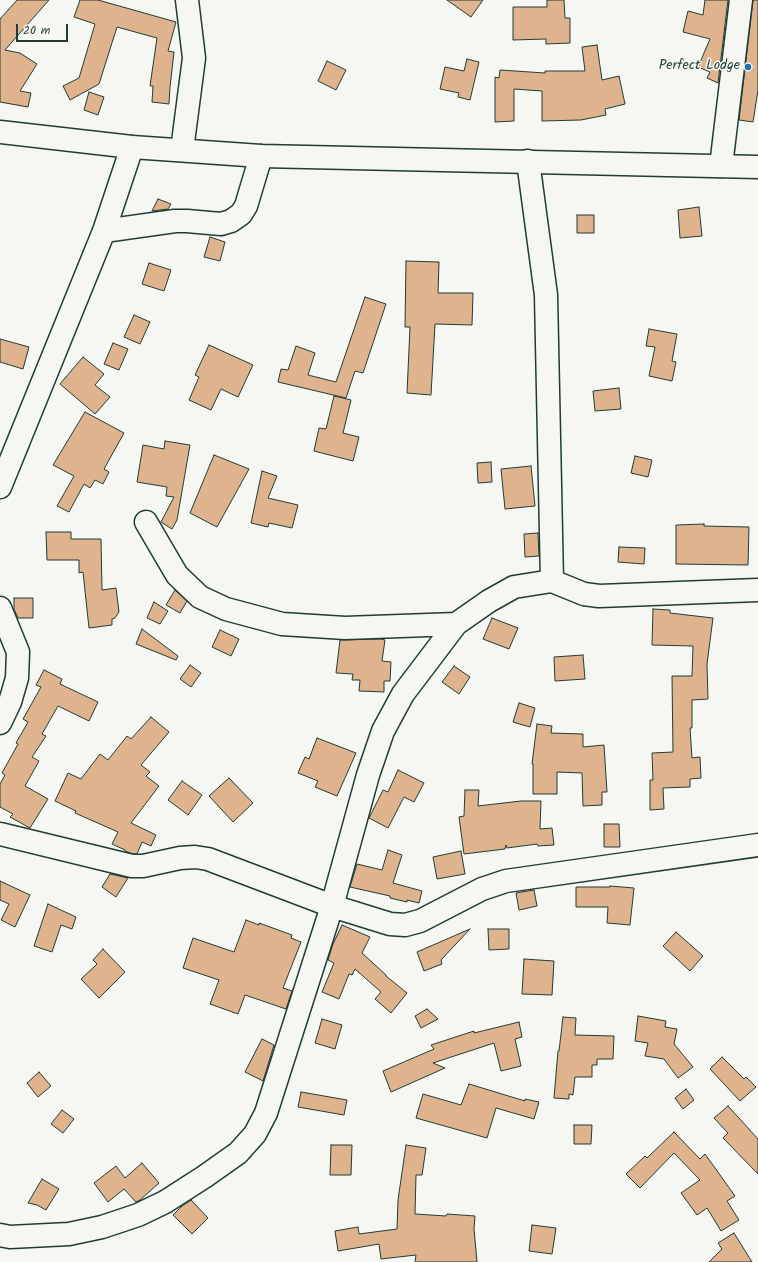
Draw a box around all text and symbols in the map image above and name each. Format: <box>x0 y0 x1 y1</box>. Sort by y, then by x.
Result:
scale bar <box>18 16 70 42</box>
text: 20 m <box>23 21 50 40</box>
place label: Perfect Lodge <box>659 59 740 75</box>
marker: Perfect Lodge <box>743 62 753 72</box>

